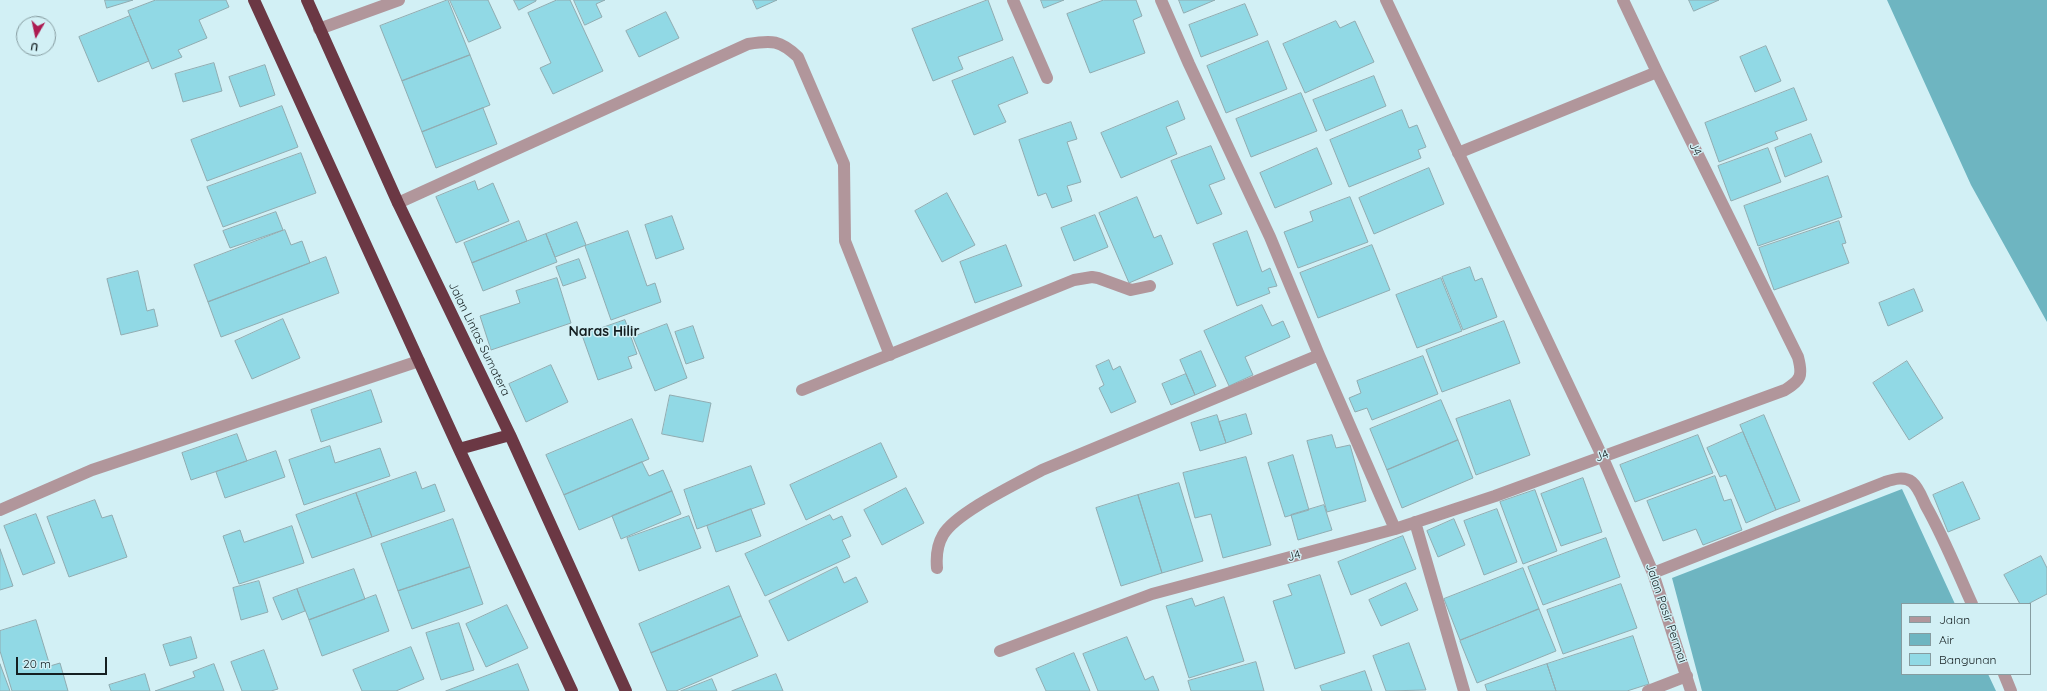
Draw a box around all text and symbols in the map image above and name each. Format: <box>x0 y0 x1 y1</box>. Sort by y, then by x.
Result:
north arrow <box>16 16 56 56</box>
text: U <box>29 39 39 54</box>
street label: J4 <box>1686 140 1704 158</box>
street label: Jalan Lintas Sumatera <box>445 280 513 398</box>
district label: Naras Hilir <box>569 324 639 340</box>
street label: J4 <box>1593 447 1611 465</box>
street label: J4 <box>1286 547 1302 565</box>
street label: Jalan Pasir Permai <box>1642 561 1690 665</box>
legend <box>1901 603 2031 675</box>
text: Jalan <box>1939 612 1970 627</box>
text: Air <box>1939 632 1954 647</box>
scale bar <box>18 649 109 675</box>
text: Bangunan <box>1939 652 1996 667</box>
text: 20 m <box>23 656 51 671</box>

